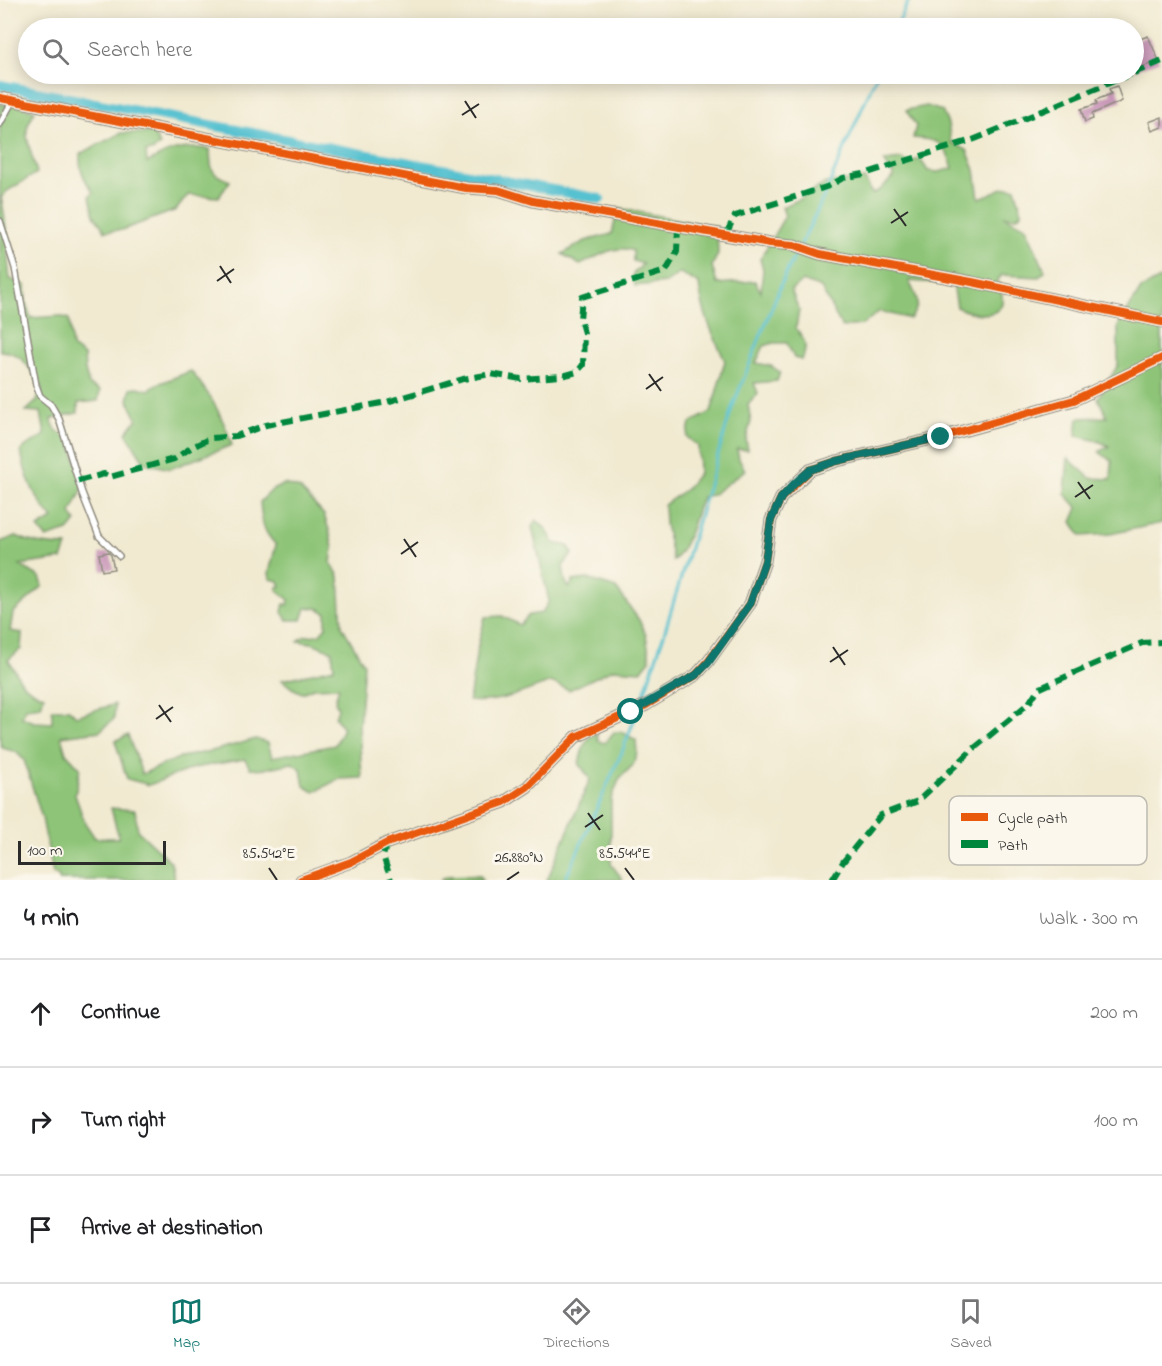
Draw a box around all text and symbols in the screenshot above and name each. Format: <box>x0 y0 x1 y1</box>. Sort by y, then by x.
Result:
search box <box>18 18 1144 84</box>
icon: search <box>39 35 72 68</box>
text: Search here <box>87 35 192 67</box>
route end <box>927 423 953 449</box>
route start <box>617 698 643 724</box>
legend <box>949 796 1147 865</box>
text: Cycle path <box>998 807 1067 831</box>
text: Path <box>998 834 1028 858</box>
scale bar <box>18 838 166 866</box>
text: 100 m <box>27 839 62 863</box>
text: 85.542°E <box>243 843 295 865</box>
text: 85.544°E <box>599 843 651 865</box>
text: 26.880°N <box>495 847 544 869</box>
text: 4 min <box>24 900 79 938</box>
text: Walk · 300 m <box>1039 905 1138 934</box>
icon: ahead <box>24 997 57 1030</box>
text: Continue <box>81 997 160 1029</box>
text: 200 m <box>1090 999 1138 1028</box>
icon: right <box>24 1105 57 1138</box>
text: Turn right <box>81 1105 166 1137</box>
text: 100 m <box>1094 1107 1138 1136</box>
icon: arrive <box>24 1213 57 1246</box>
text: Arrive at destination <box>81 1213 263 1245</box>
tab: Map <box>170 1295 203 1355</box>
tab: Directions <box>543 1295 610 1355</box>
tab: Saved <box>950 1295 992 1355</box>

